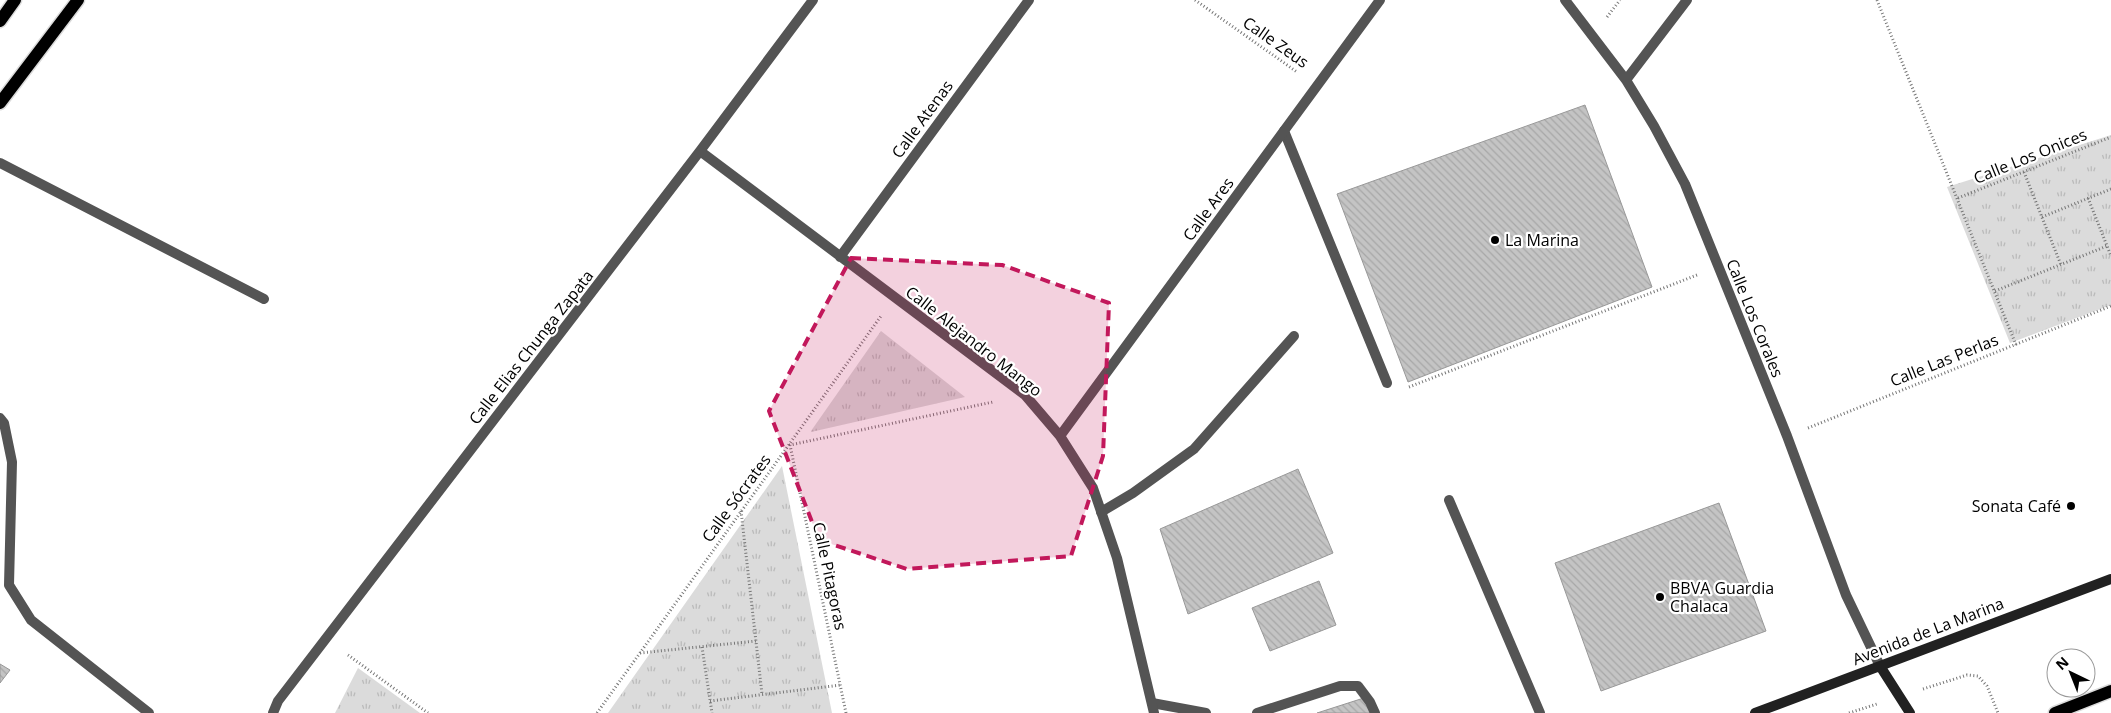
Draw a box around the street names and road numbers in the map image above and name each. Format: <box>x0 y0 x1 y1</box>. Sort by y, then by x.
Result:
street label: Calle Zeus <box>1239 11 1313 73</box>
street label: Calle Atenas <box>886 76 958 162</box>
street label: Calle Los Onices <box>1970 123 2090 189</box>
street label: Calle Ares <box>1178 173 1238 245</box>
street label: Calle Los Corales <box>1721 256 1789 380</box>
street label: Calle Elias Chunga Zapata <box>464 265 598 429</box>
street label: Calle Alejandro Mango <box>901 281 1047 401</box>
street label: Calle Las Perlas <box>1887 328 2001 392</box>
street label: Calle Sócrates <box>697 449 775 547</box>
street label: Calle Pitagoras <box>808 520 852 632</box>
street label: Avenida de La Marina <box>1849 592 2007 670</box>

